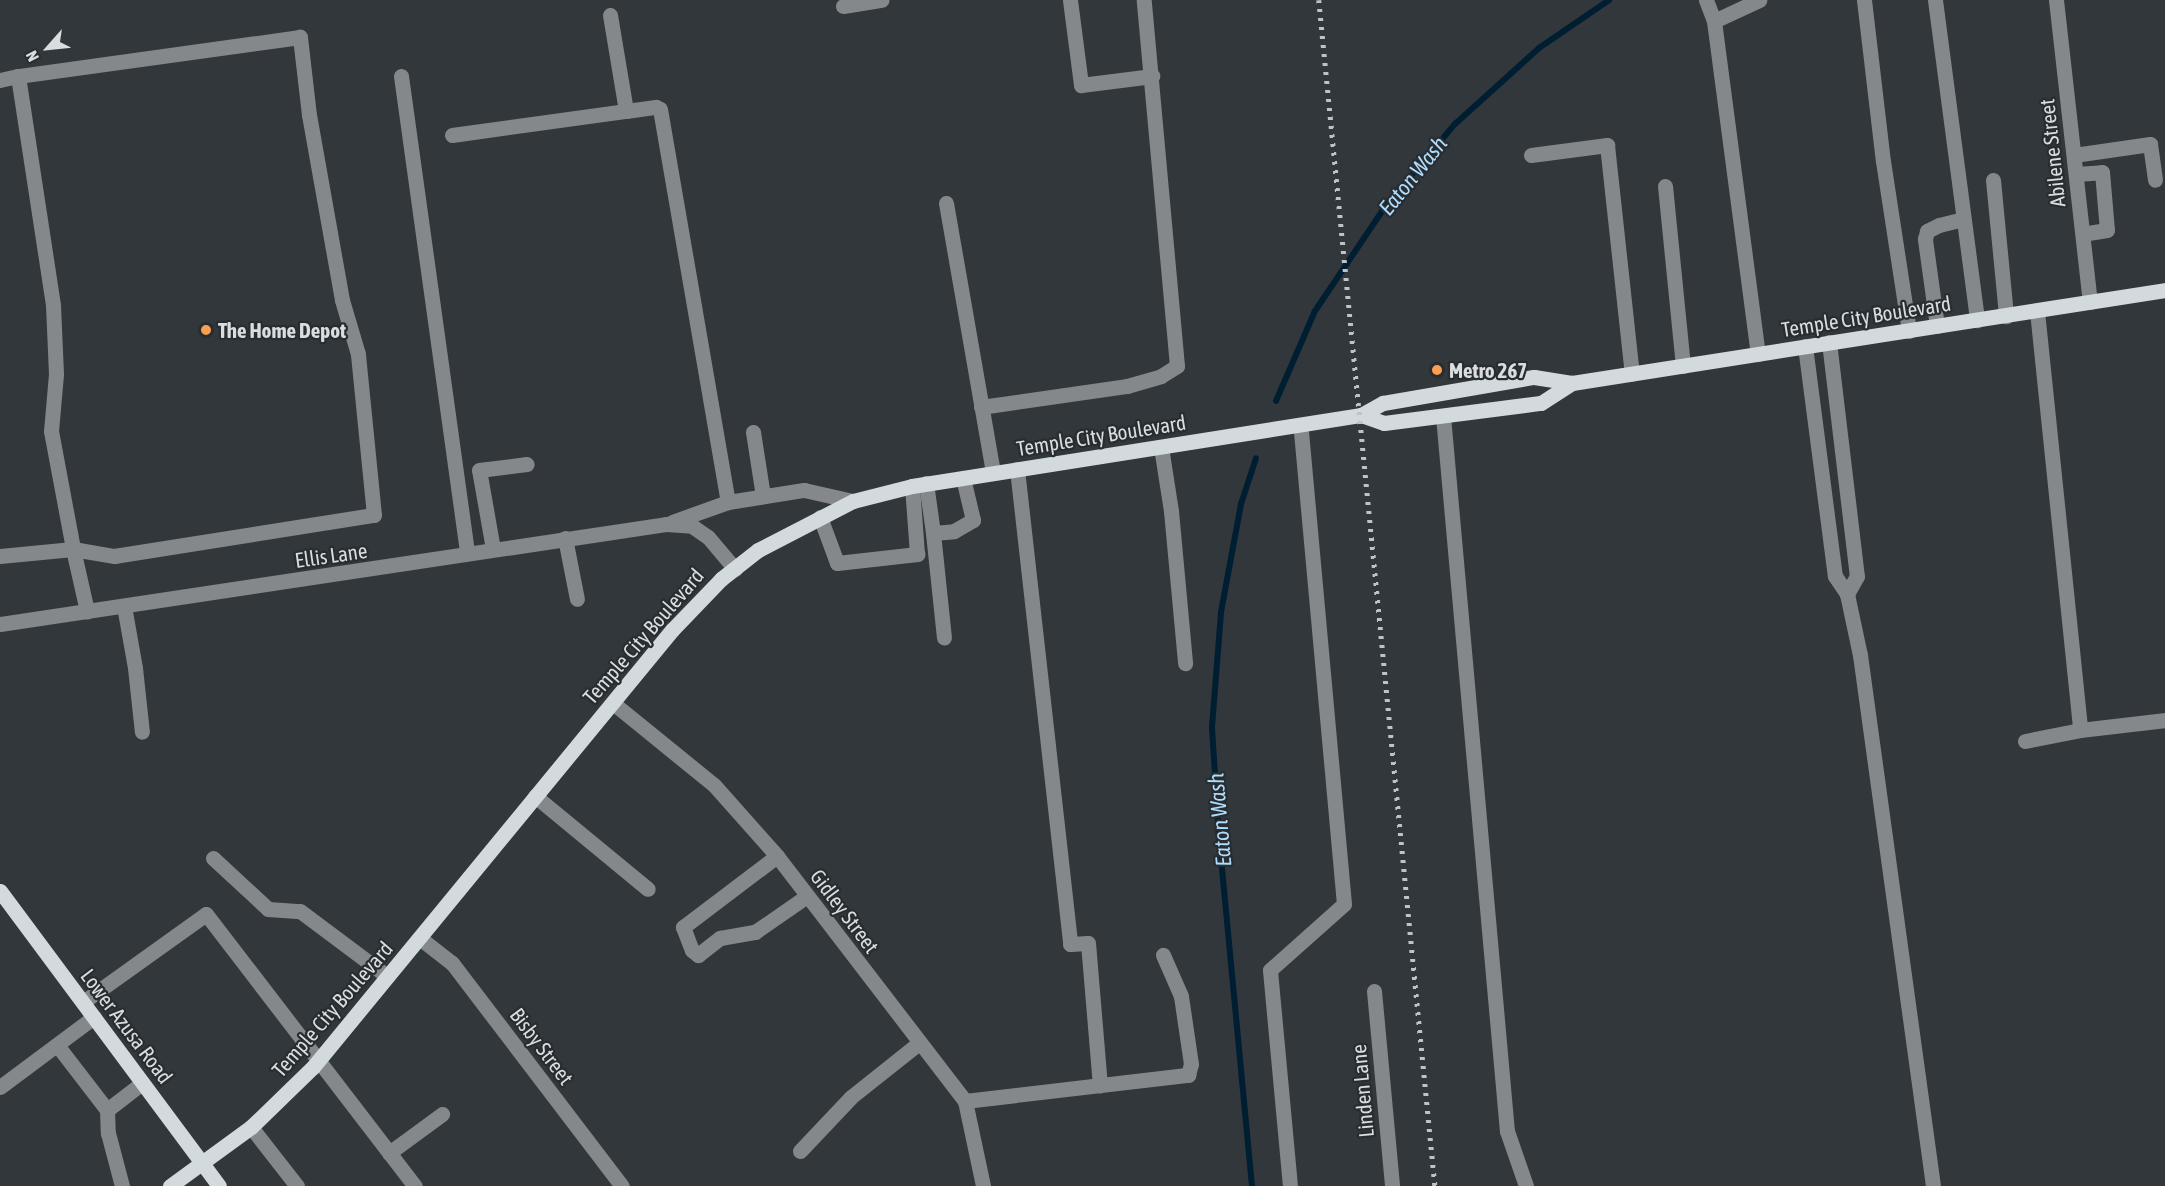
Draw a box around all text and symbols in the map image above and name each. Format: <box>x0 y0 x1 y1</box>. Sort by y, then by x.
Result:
north arrow <box>18 18 78 78</box>
text: N <box>22 48 42 64</box>
street label: Abilene Street <box>2034 98 2070 208</box>
water label: Eaton Wash <box>1373 131 1453 221</box>
street label: Temple City Boulevard <box>1779 290 1953 342</box>
place label: The Home Depot <box>218 317 346 343</box>
marker: The Home Depot <box>199 323 213 337</box>
place label: Metro 267 <box>1449 357 1527 383</box>
marker: Metro 267 <box>1430 363 1444 377</box>
street label: Temple City Boulevard <box>1014 409 1188 461</box>
street label: Ellis Lane <box>293 537 369 573</box>
street label: Temple City Boulevard <box>577 563 709 709</box>
water label: Eaton Wash <box>1203 772 1237 868</box>
street label: Gidley Street <box>805 864 885 958</box>
street label: Temple City Boulevard <box>266 936 398 1082</box>
street label: Lower Azusa Road <box>76 964 178 1088</box>
street label: Bisby Street <box>505 1003 579 1089</box>
street label: Linden Lane <box>1345 1043 1379 1139</box>

